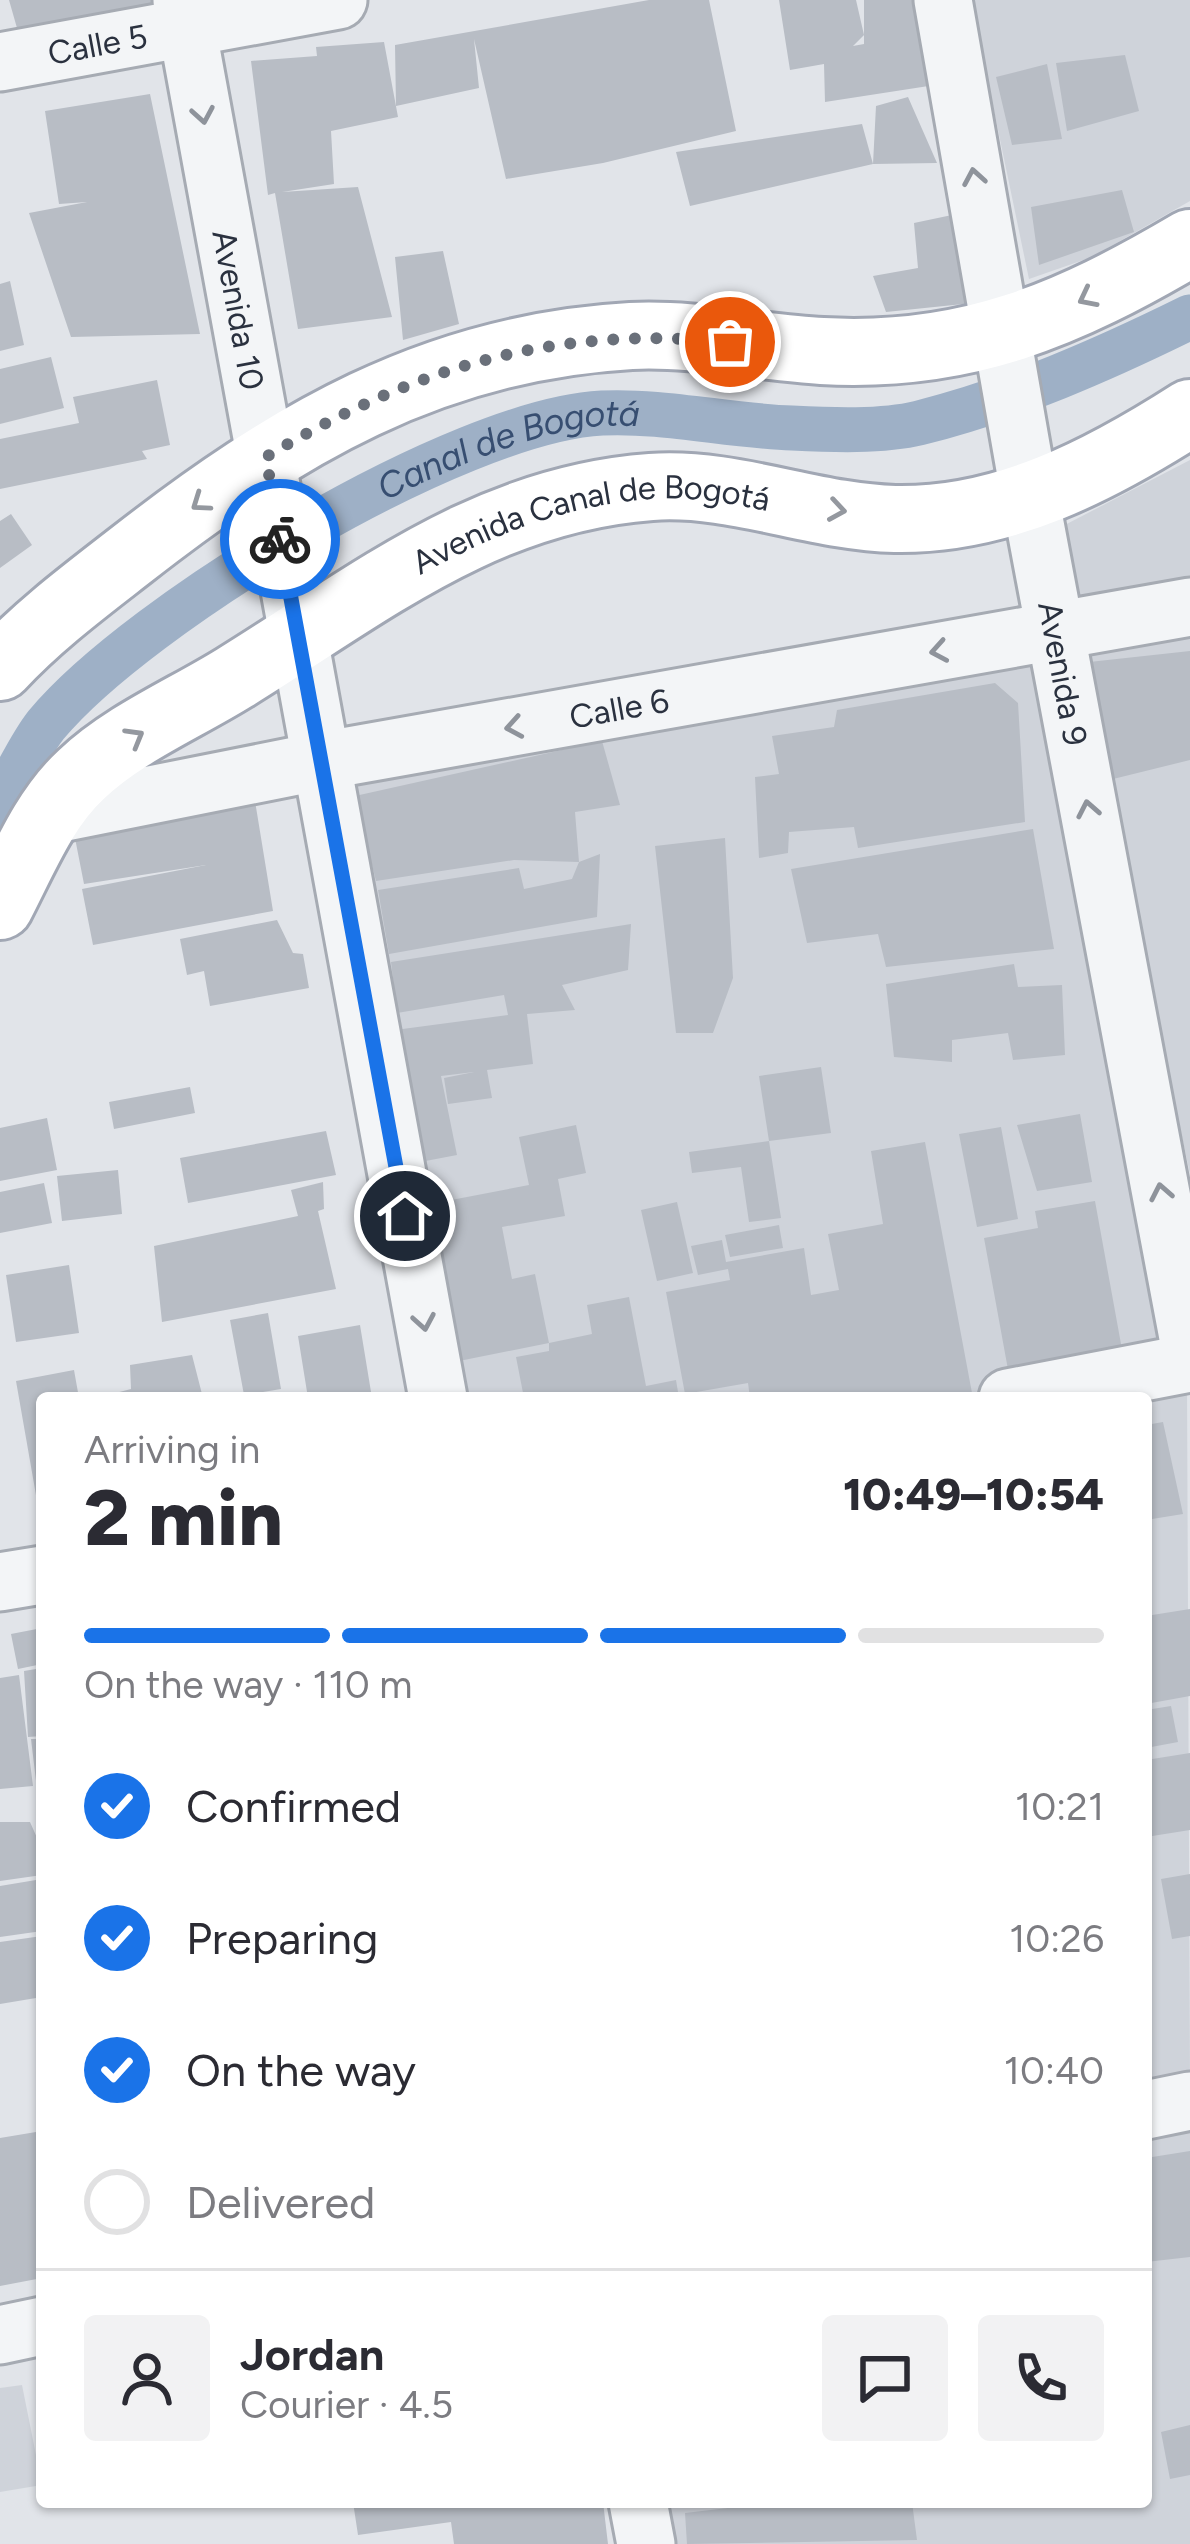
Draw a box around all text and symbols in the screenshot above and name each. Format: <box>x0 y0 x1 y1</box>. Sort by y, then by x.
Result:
street label: Calle 5 <box>45 16 150 72</box>
one-way arrow <box>189 105 215 125</box>
one-way arrow <box>962 167 987 187</box>
street label: Avenida 10 <box>205 227 273 393</box>
one-way arrow <box>1078 284 1099 307</box>
pin <box>679 291 781 393</box>
icon: bag <box>697 309 763 375</box>
water label: Canal de Bogotá <box>370 391 641 509</box>
street label: Avenida Canal de Bogotá <box>405 467 774 582</box>
courier <box>220 479 340 599</box>
one-way arrow <box>191 489 213 511</box>
one-way arrow <box>828 496 847 522</box>
icon: bike <box>247 506 313 572</box>
street label: Avenida 9 <box>1031 598 1096 749</box>
one-way arrow <box>930 638 950 663</box>
street label: Calle 6 <box>566 680 672 736</box>
one-way arrow <box>504 713 524 738</box>
one-way arrow <box>123 728 144 751</box>
one-way arrow <box>1076 799 1102 819</box>
pin <box>354 1165 456 1267</box>
icon: home <box>372 1183 438 1249</box>
one-way arrow <box>1149 1183 1174 1203</box>
one-way arrow <box>410 1312 436 1332</box>
text: Arriving in <box>84 1426 260 1473</box>
text: 10:49–10:54 <box>843 1467 1104 1521</box>
text: 2 min <box>84 1471 283 1565</box>
text: On the way · 110 m <box>84 1661 413 1708</box>
icon: check <box>84 1773 150 1839</box>
text: Confirmed <box>186 1779 401 1833</box>
text: 10:21 <box>1015 1783 1104 1830</box>
icon: check <box>84 1905 150 1971</box>
text: Preparing <box>186 1911 378 1965</box>
text: 10:26 <box>1009 1915 1104 1962</box>
icon: check <box>84 2037 150 2103</box>
text: On the way <box>186 2043 416 2097</box>
text: 10:40 <box>1004 2047 1104 2094</box>
text: Delivered <box>186 2175 375 2229</box>
button: person <box>84 2315 210 2441</box>
button: chat <box>822 2315 948 2441</box>
button: phone <box>978 2315 1104 2441</box>
text: Jordan <box>240 2327 384 2381</box>
text: Courier · 4.5 <box>240 2381 453 2428</box>

